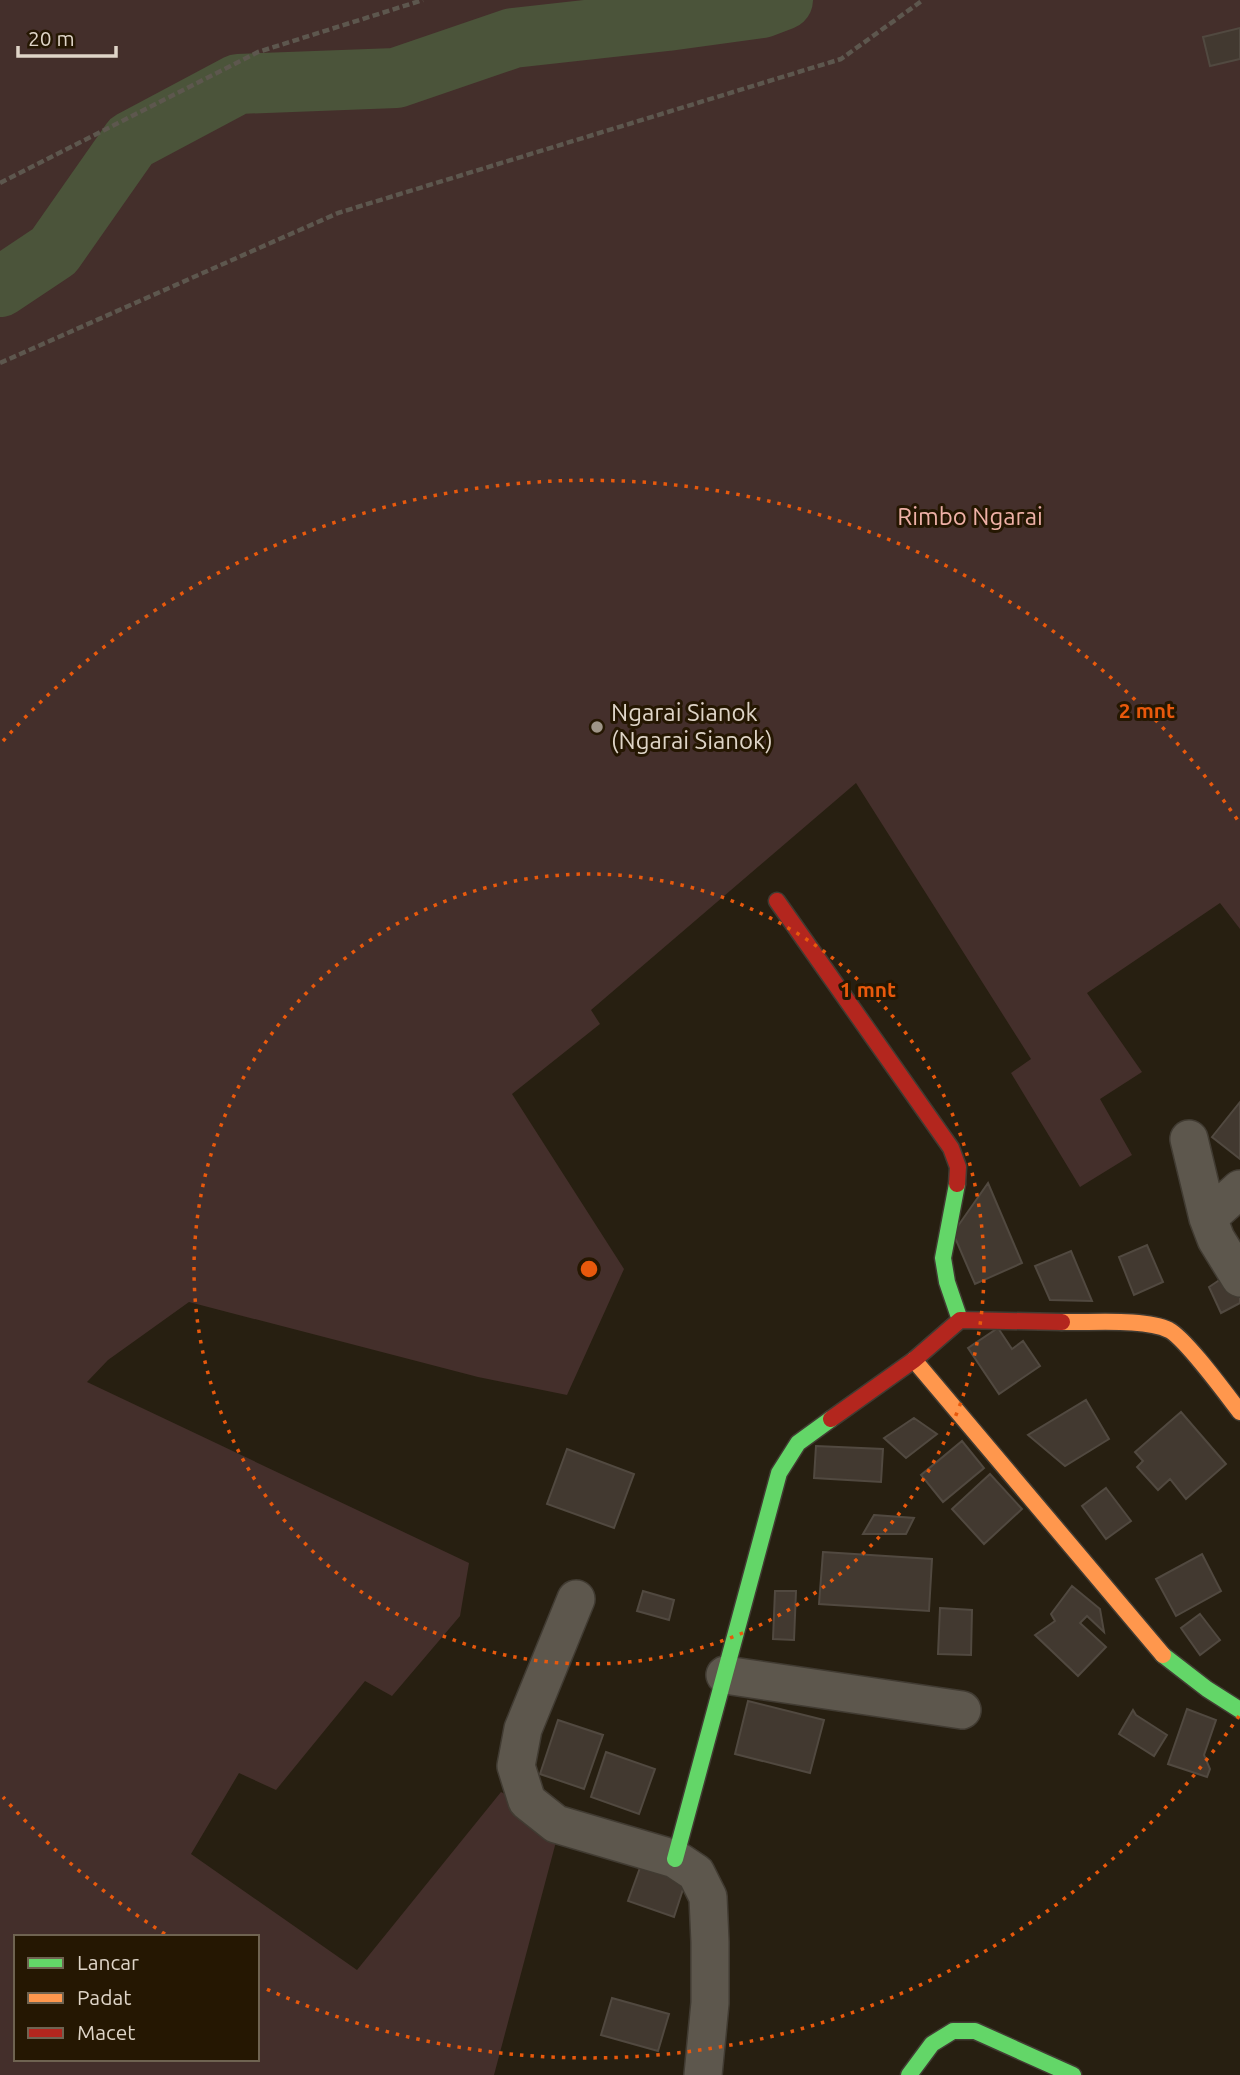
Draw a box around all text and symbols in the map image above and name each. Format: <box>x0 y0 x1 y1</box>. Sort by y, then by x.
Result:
scale bar <box>18 14 116 58</box>
text: 20 m <box>28 26 75 50</box>
park label: Rimbo Ngarai <box>897 503 1043 530</box>
text: 2 mnt <box>1119 698 1175 722</box>
place label: Ngarai Sianok (Ngarai Sianok) <box>611 699 773 754</box>
marker: Ngarai Sianok (Ngarai Sianok) <box>589 719 605 735</box>
text: 1 mnt <box>840 977 896 1001</box>
centre of rings <box>577 1257 601 1281</box>
legend <box>14 1935 259 2061</box>
text: Lancar <box>77 1950 139 1974</box>
text: Padat <box>77 1985 132 2009</box>
text: Macet <box>77 2020 136 2044</box>

